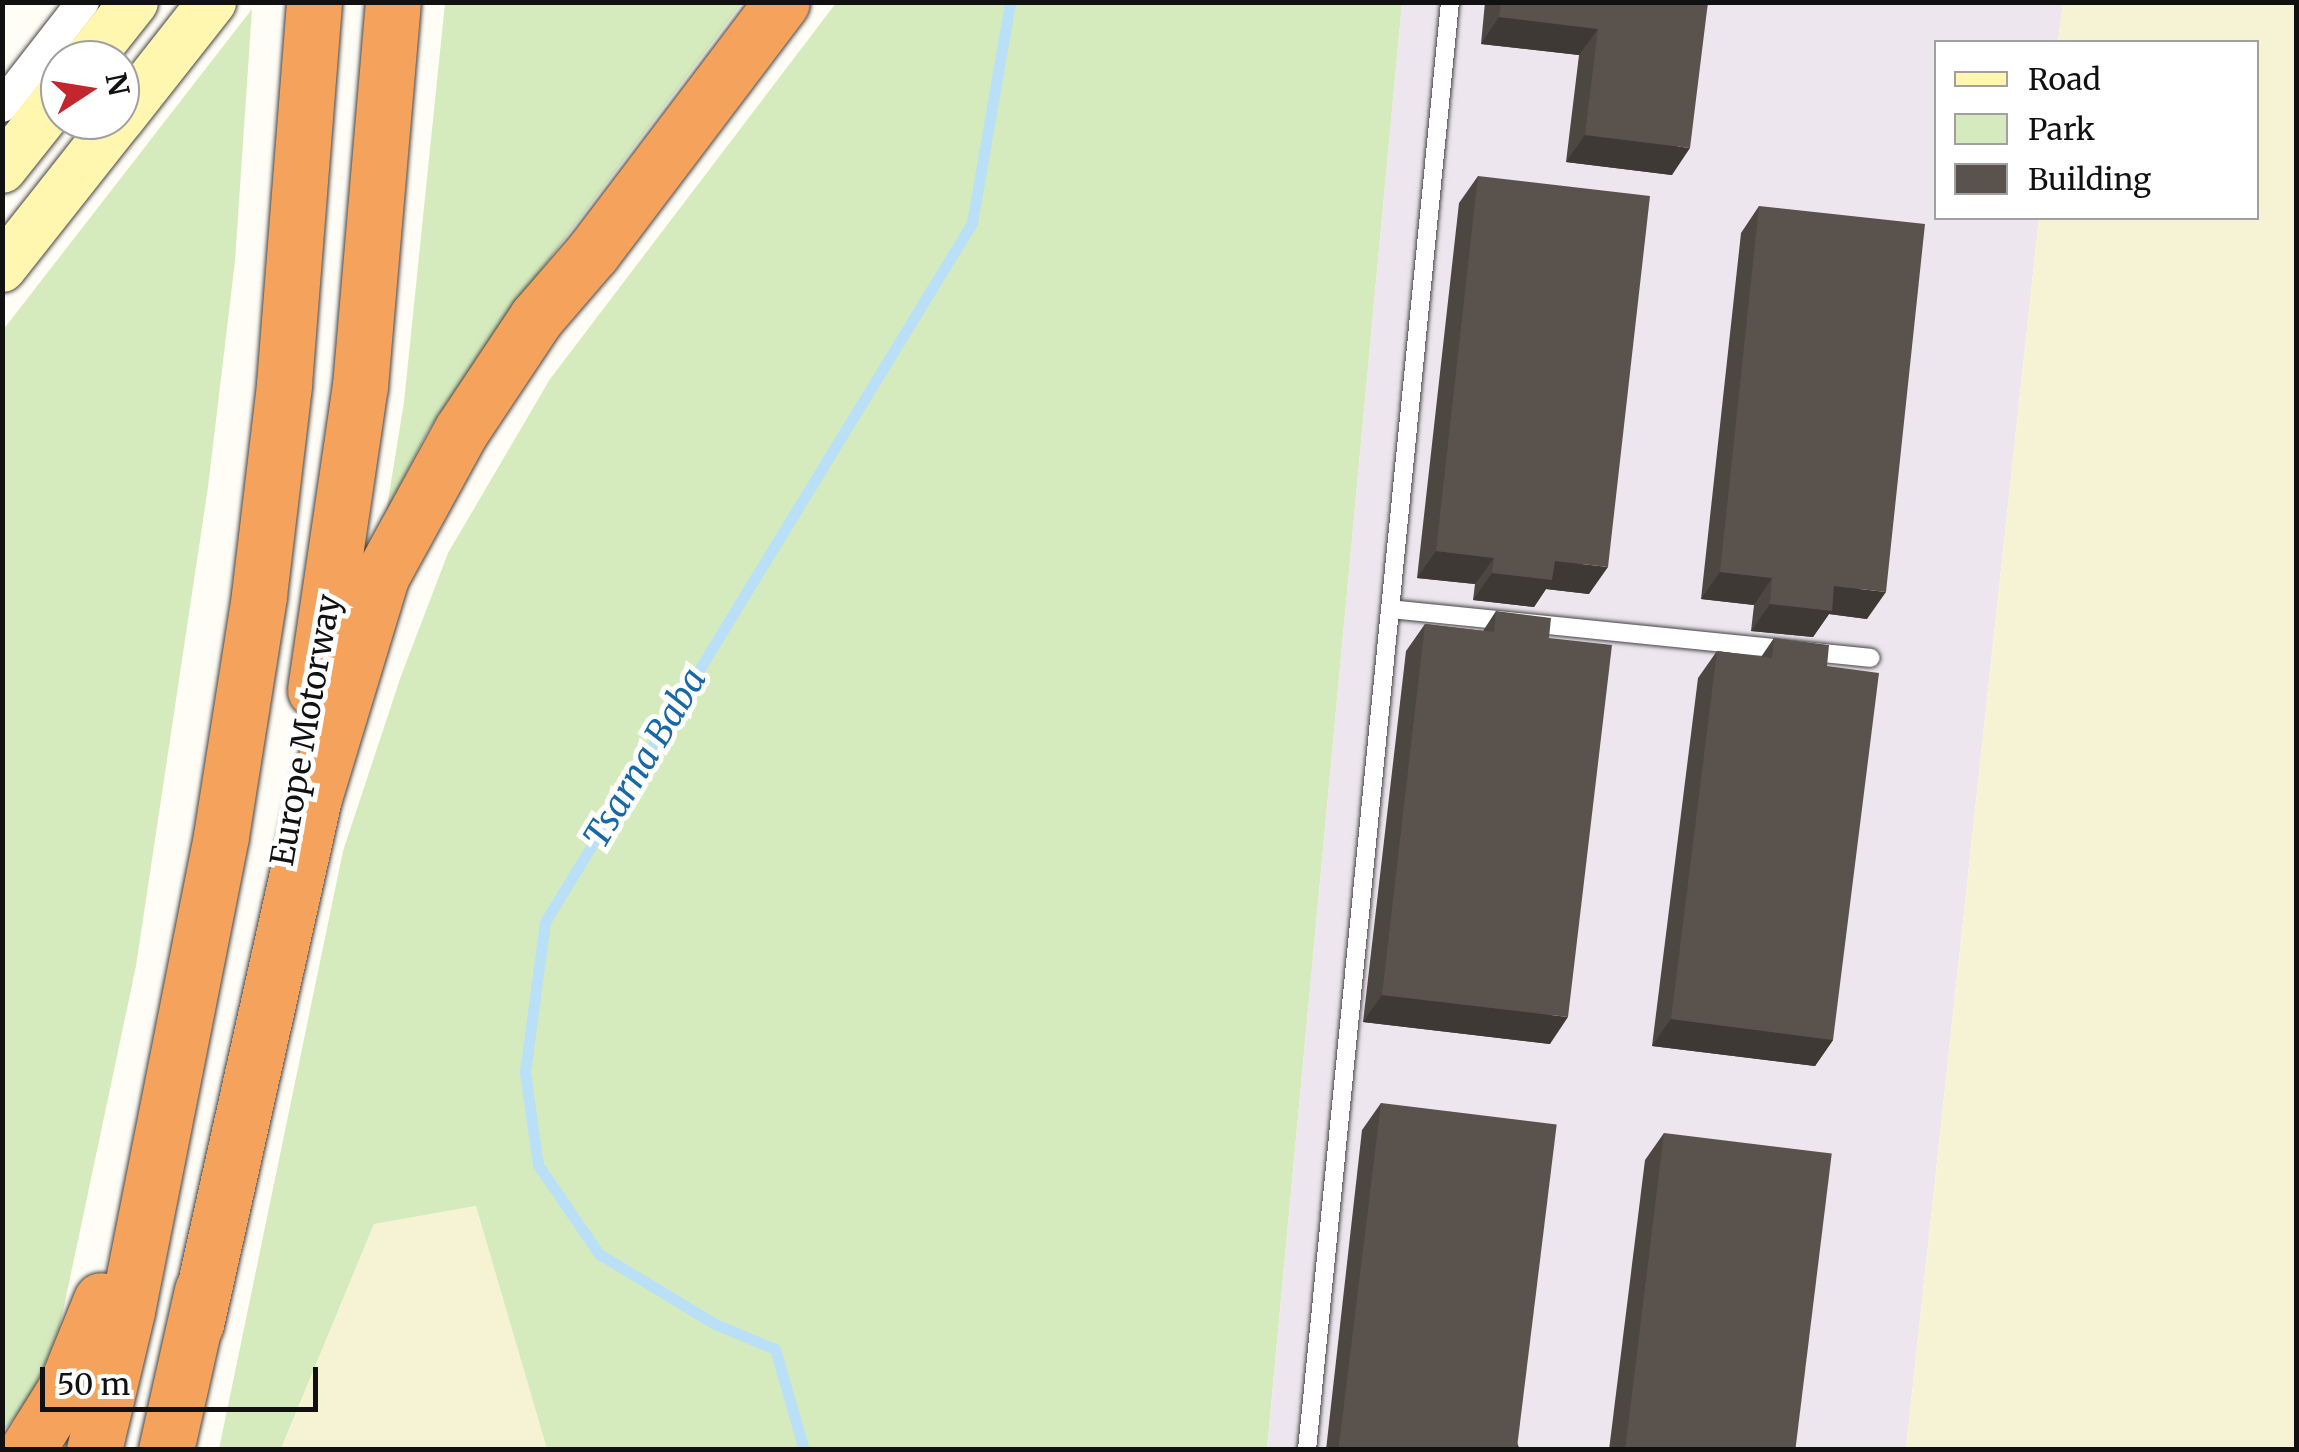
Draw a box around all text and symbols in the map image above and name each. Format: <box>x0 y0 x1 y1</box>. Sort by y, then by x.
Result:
north arrow <box>40 40 140 140</box>
legend <box>1934 40 2259 220</box>
text: Road <box>2028 60 2101 98</box>
text: N <box>97 70 137 99</box>
text: Park <box>2028 110 2095 148</box>
text: Building <box>2028 160 2151 198</box>
street label: Europe Motorway <box>263 591 349 869</box>
water label: Tsarna Baba <box>575 661 715 855</box>
scale bar <box>45 1347 322 1409</box>
text: 50 m <box>57 1365 130 1403</box>

